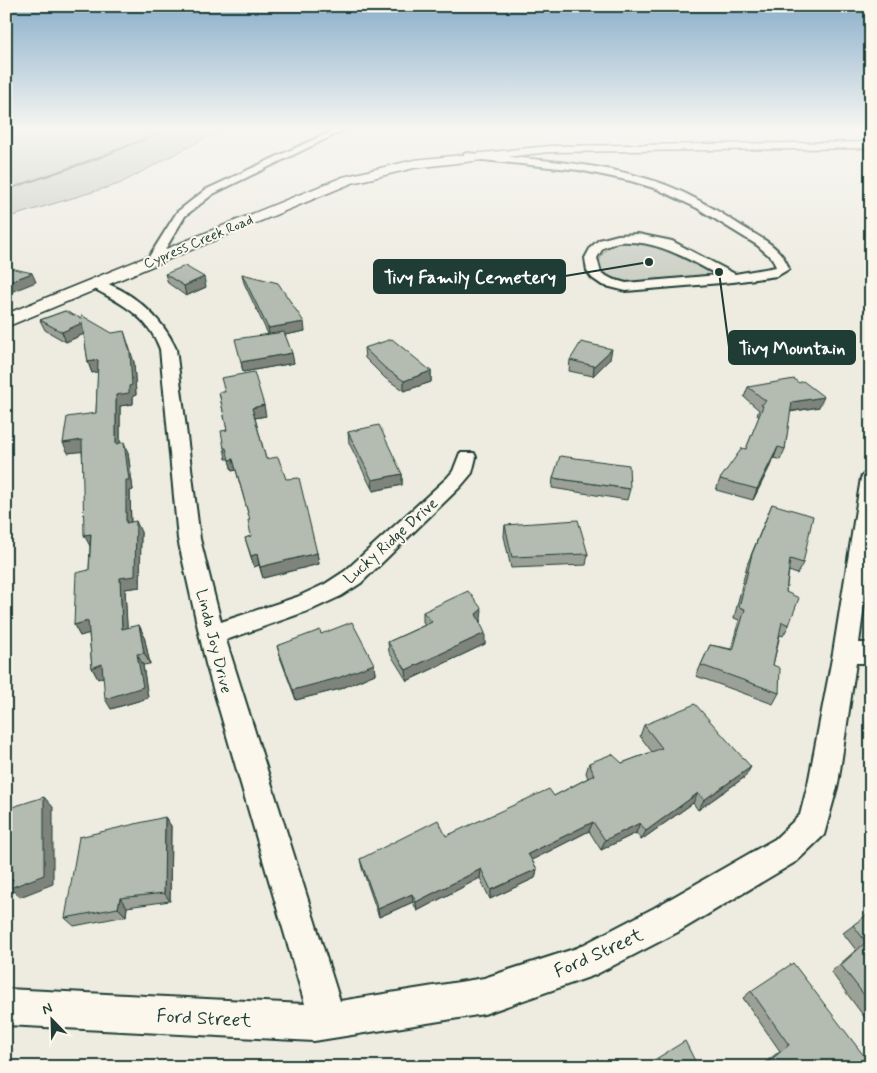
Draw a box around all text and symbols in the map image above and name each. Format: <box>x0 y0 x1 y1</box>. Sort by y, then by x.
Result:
street label: Cypress Creek Road <box>141 211 256 273</box>
callout: Tivy Family Cemetery <box>374 260 565 293</box>
text: Tivy Family Cemetery <box>384 266 556 290</box>
callout: Tivy Mountain <box>729 331 855 364</box>
text: Tivy Mountain <box>739 337 845 361</box>
street label: Lucky Ridge Drive <box>340 493 443 589</box>
street label: Linda Joy Drive <box>190 587 237 696</box>
street label: Ford Street <box>550 923 647 984</box>
north arrow <box>28 996 78 1046</box>
text: N <box>40 999 55 1019</box>
street label: Ford Street <box>156 1004 252 1033</box>

